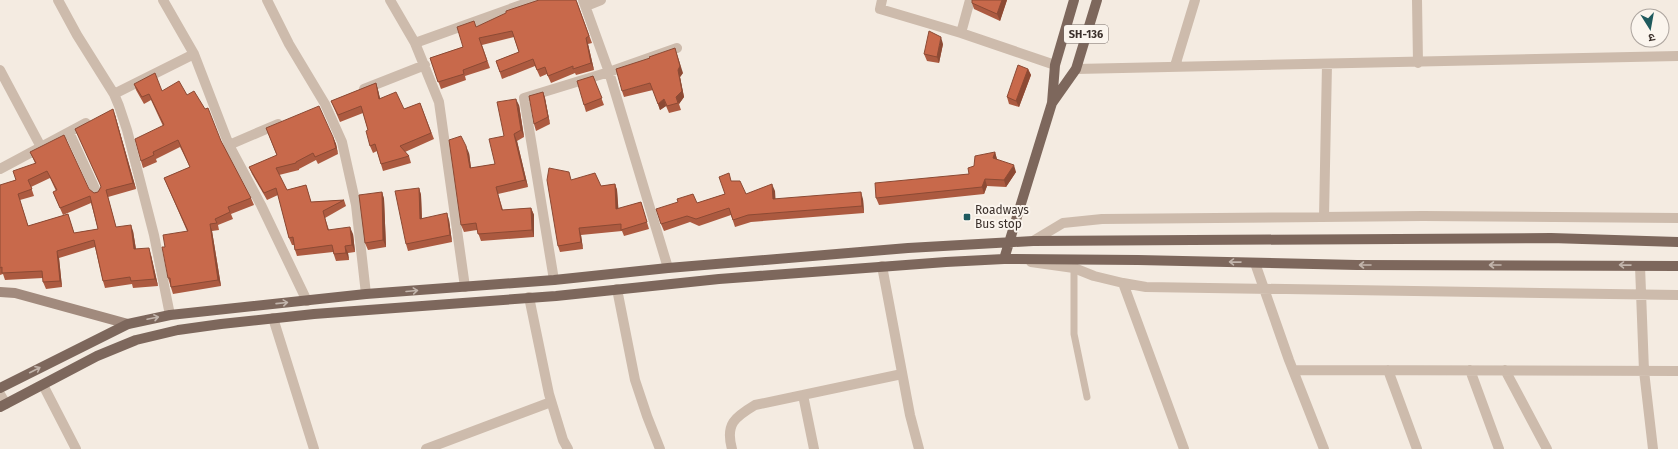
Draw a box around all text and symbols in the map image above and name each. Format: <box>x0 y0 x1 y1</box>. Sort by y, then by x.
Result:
north arrow <box>1630 8 1670 48</box>
road number: SH-136 <box>1064 25 1108 43</box>
text: उ <box>1647 30 1656 44</box>
place label: Roadways Bus stop <box>975 203 1029 231</box>
marker: Roadways Bus stop <box>962 212 972 222</box>
one-way arrow <box>1229 258 1242 266</box>
one-way arrow <box>1359 261 1372 269</box>
one-way arrow <box>1489 261 1502 269</box>
one-way arrow <box>1619 261 1632 269</box>
one-way arrow <box>405 287 418 294</box>
one-way arrow <box>275 300 288 307</box>
one-way arrow <box>147 314 160 322</box>
one-way arrow <box>29 366 41 373</box>

